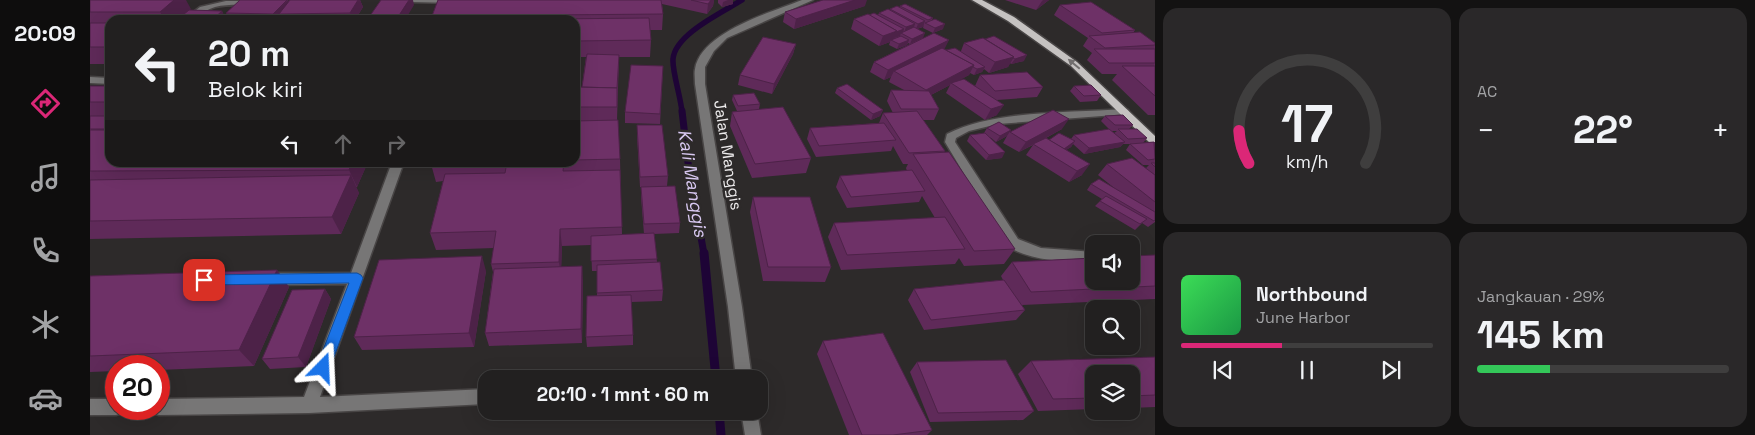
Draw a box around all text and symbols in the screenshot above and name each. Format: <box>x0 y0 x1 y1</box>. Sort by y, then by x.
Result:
text: 20:09 <box>14 19 76 47</box>
text: 20 m <box>208 32 290 76</box>
icon: left <box>125 35 190 100</box>
one-way arrow <box>1067 59 1080 70</box>
text: Belok kiri <box>208 75 303 103</box>
text: AC <box>1477 81 1497 102</box>
icon: directions <box>28 86 63 121</box>
text: 17 <box>1281 91 1333 157</box>
street label: Jalan Manggis <box>709 98 747 212</box>
text: 22° <box>1573 106 1633 154</box>
text: − <box>1477 112 1494 148</box>
text: + <box>1712 112 1729 148</box>
water label: Kali Manggis <box>673 127 713 239</box>
icon: left <box>276 130 304 158</box>
icon: ahead <box>329 130 357 158</box>
icon: right <box>382 130 410 158</box>
text: km/h <box>1286 150 1328 173</box>
icon: music <box>28 160 63 195</box>
icon: phone <box>28 233 63 268</box>
map controls <box>1085 235 1140 420</box>
button: sound <box>1085 235 1140 290</box>
pin <box>183 259 225 301</box>
icon: arrive <box>190 266 218 294</box>
text: Northbound <box>1256 282 1368 307</box>
text: Jangkauan · 29% <box>1477 286 1605 307</box>
button: search <box>1085 300 1140 355</box>
icon: climate <box>28 307 63 342</box>
text: June Harbor <box>1256 307 1350 328</box>
text: 145 km <box>1477 311 1605 359</box>
position arrow <box>296 341 348 393</box>
speed limit sign: 20 <box>105 355 170 420</box>
icon: previous <box>1209 356 1237 384</box>
icon: pause <box>1293 356 1321 384</box>
icon: next <box>1377 356 1405 384</box>
button: layers <box>1085 365 1140 420</box>
icon: car <box>28 381 63 416</box>
text: 20:10 · 1 mnt · 60 m <box>537 382 709 407</box>

